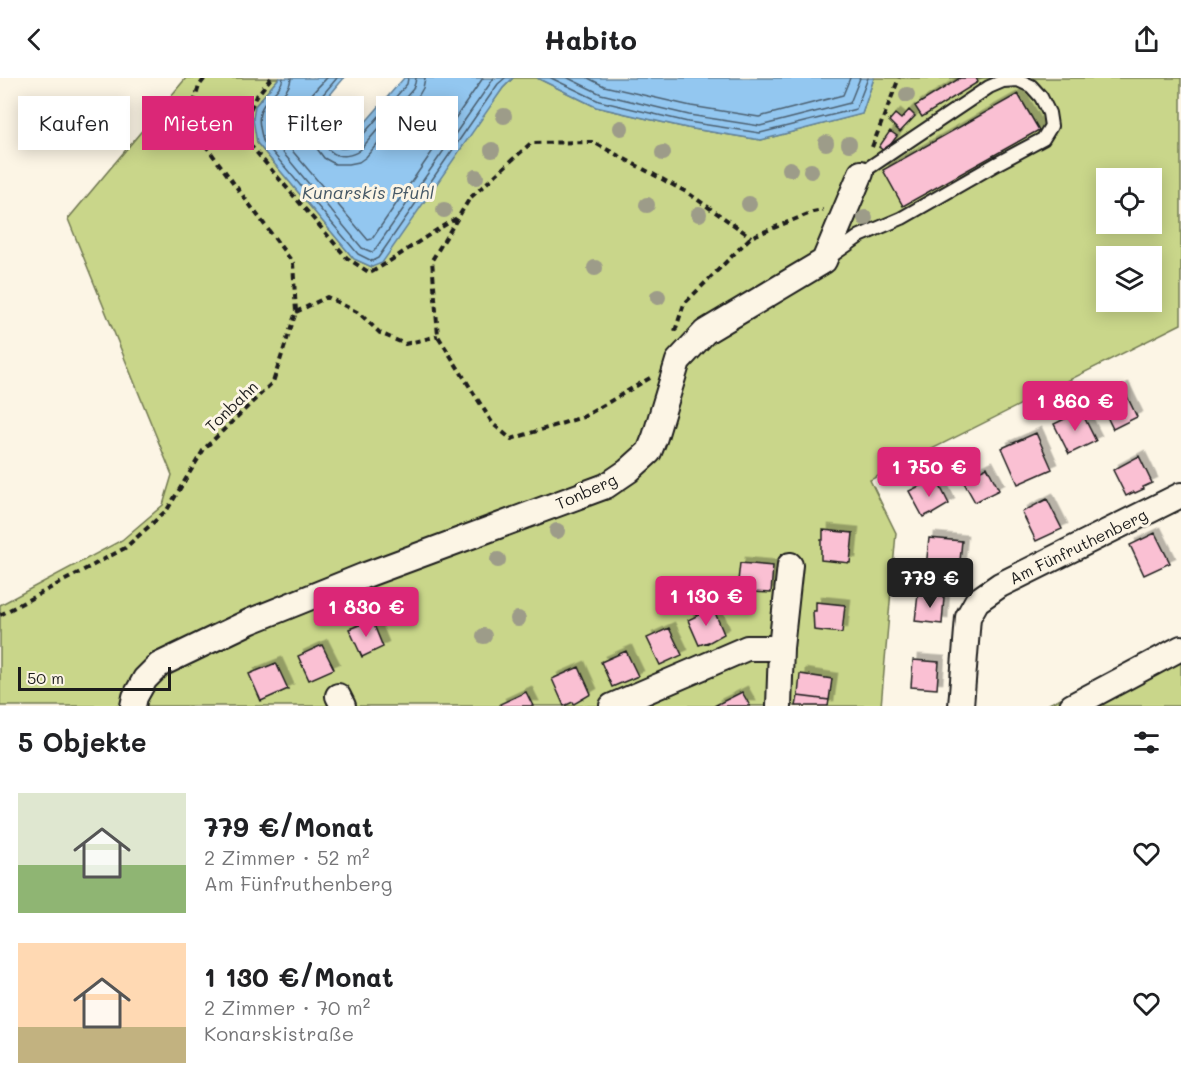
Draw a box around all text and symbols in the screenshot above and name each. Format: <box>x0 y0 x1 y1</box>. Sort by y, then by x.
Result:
text: Habito <box>544 22 637 57</box>
icon: back <box>18 23 51 56</box>
icon: share <box>1130 23 1163 56</box>
chip: Kaufen <box>18 96 130 150</box>
chip: Mieten <box>142 96 254 150</box>
chip: Filter <box>266 96 364 150</box>
chip: Neu <box>376 96 458 150</box>
map controls <box>1096 168 1162 312</box>
button: locate <box>1096 168 1162 234</box>
water label: Kunarskis Pfuhl <box>302 180 434 204</box>
button: layers <box>1096 246 1162 312</box>
street label: Tonbahn <box>200 376 262 436</box>
pin: 1 860 € <box>1020 381 1130 432</box>
text: 1 860 € <box>1037 387 1113 413</box>
pin: 1 750 € <box>874 447 984 498</box>
text: 1 750 € <box>891 453 967 479</box>
street label: Tonberg <box>552 468 620 514</box>
street label: Am Fünfruthenberg <box>1006 504 1150 588</box>
pin: 779 € <box>888 558 972 609</box>
text: 779 € <box>901 564 959 590</box>
pin: 1 130 € <box>651 576 761 627</box>
text: 1 130 € <box>669 582 743 608</box>
pin: 1 830 € <box>311 587 421 638</box>
text: 1 830 € <box>328 593 404 619</box>
scale bar <box>18 664 171 692</box>
text: 50 m <box>27 667 64 688</box>
text: 5 Objekte <box>18 725 147 759</box>
icon: filters <box>1130 726 1163 759</box>
text: 779 €/Monat <box>204 810 373 844</box>
icon: home <box>66 817 138 889</box>
icon: heart <box>1130 837 1163 870</box>
text: 2 Zimmer · 52 m² <box>204 844 370 870</box>
text: Am Fünfruthenberg <box>204 870 392 896</box>
text: 1 130 €/Monat <box>204 960 394 994</box>
icon: home <box>66 967 138 1039</box>
icon: heart <box>1130 987 1163 1020</box>
text: 2 Zimmer · 70 m² <box>204 994 370 1020</box>
text: Konarskistraße <box>204 1020 354 1046</box>

